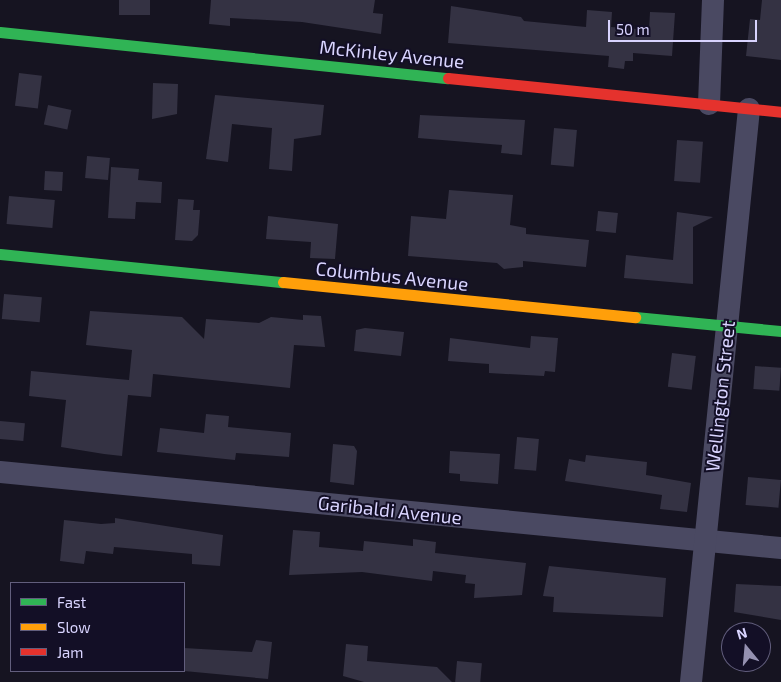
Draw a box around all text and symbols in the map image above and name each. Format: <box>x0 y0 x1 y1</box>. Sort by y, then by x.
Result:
scale bar <box>611 10 760 42</box>
text: 50 m <box>616 20 650 38</box>
street label: McKinley Avenue <box>318 35 466 73</box>
street label: Columbus Avenue <box>314 257 470 295</box>
street label: Wellington Street <box>701 319 739 473</box>
street label: Garibaldi Avenue <box>317 491 463 529</box>
legend <box>10 582 185 672</box>
text: Fast <box>57 593 86 611</box>
text: Slow <box>57 618 91 636</box>
north arrow <box>721 622 771 672</box>
text: N <box>734 624 749 643</box>
text: Jam <box>57 643 83 661</box>

